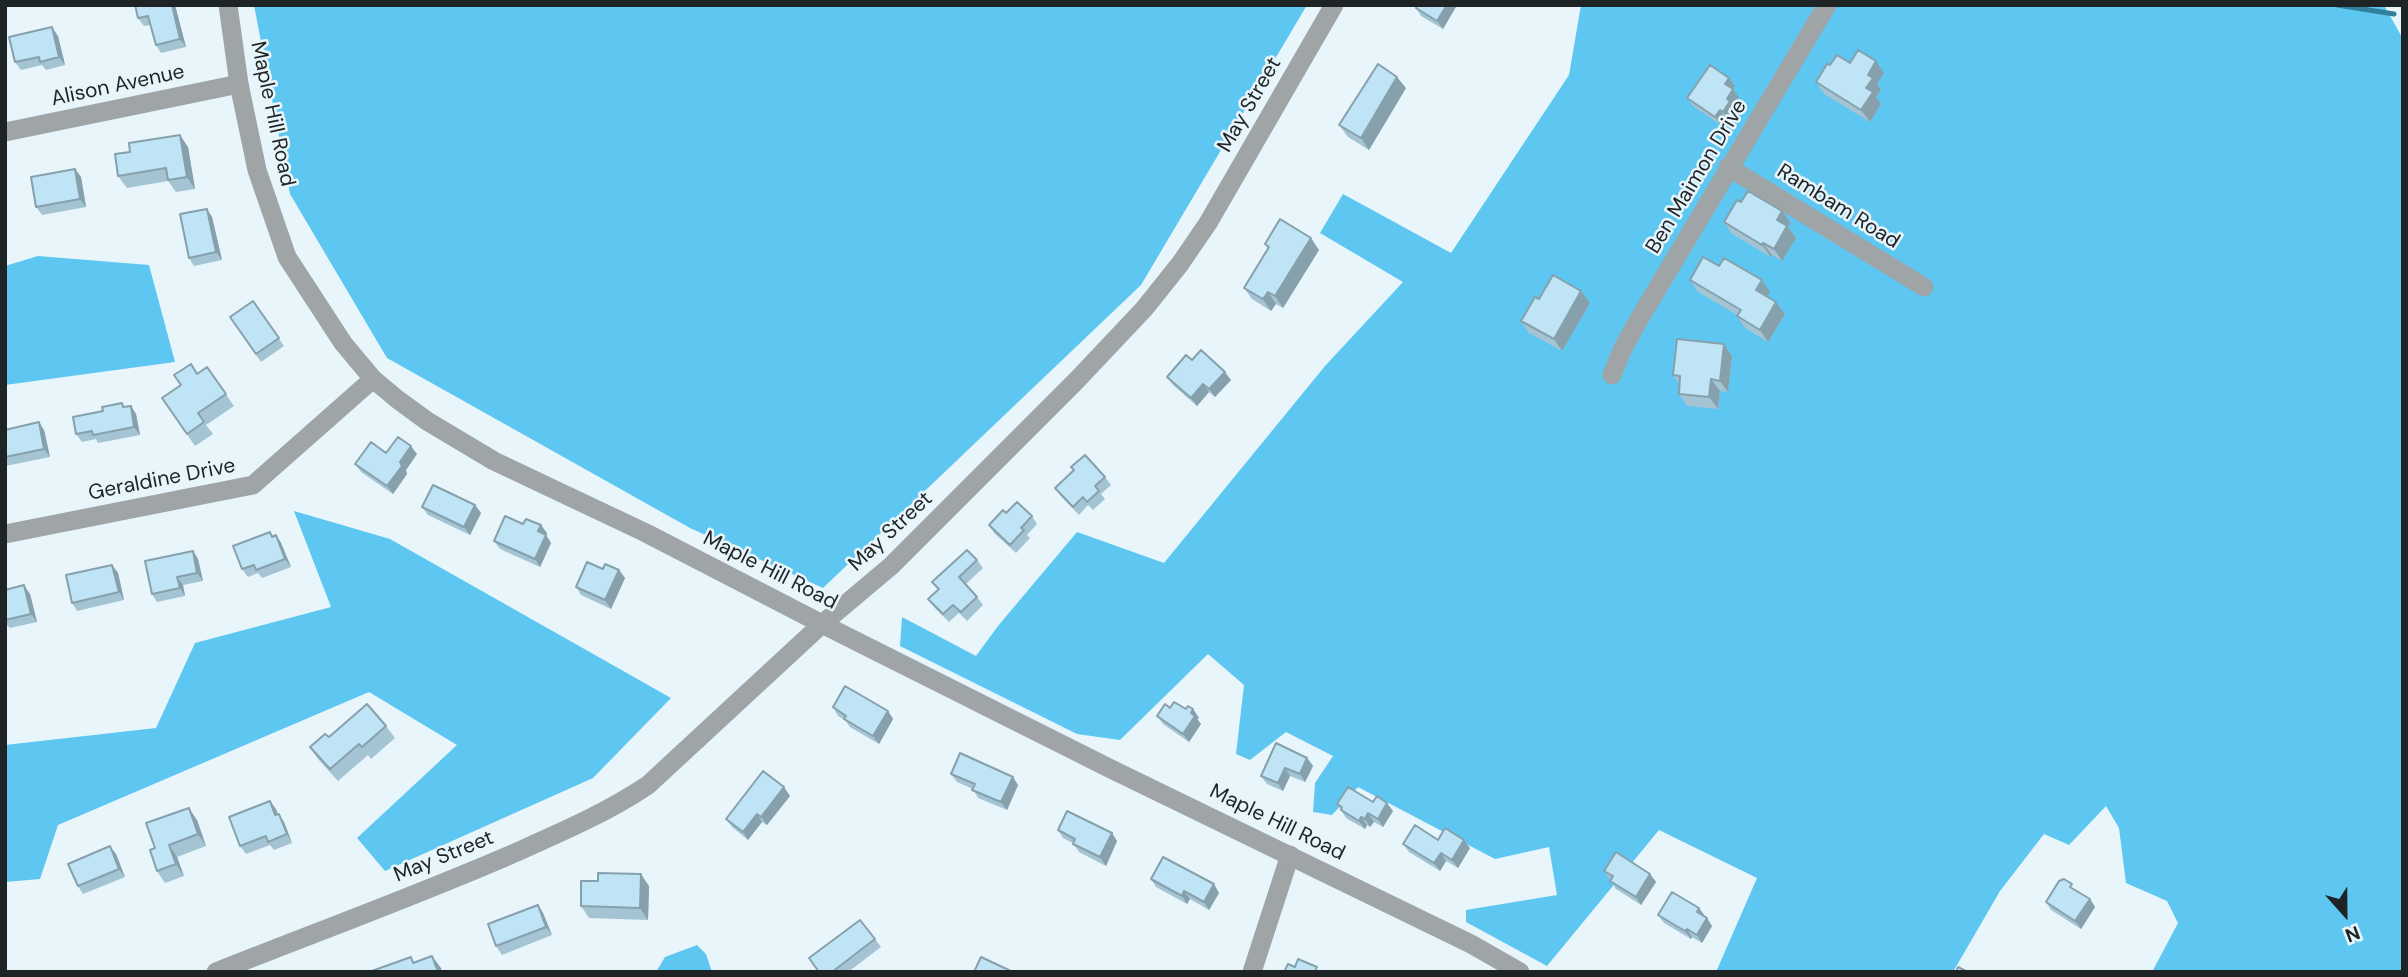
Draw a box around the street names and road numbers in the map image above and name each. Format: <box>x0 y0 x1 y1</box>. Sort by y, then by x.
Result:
street label: Maple Hill Road <box>244 39 300 189</box>
street label: May Street <box>1213 53 1287 157</box>
street label: Alison Avenue <box>49 60 187 112</box>
street label: Ben Maimon Drive <box>1641 96 1753 258</box>
street label: Rambam Road <box>1772 159 1904 255</box>
street label: Geraldine Drive <box>86 453 238 507</box>
street label: May Street <box>844 487 938 577</box>
street label: Maple Hill Road <box>699 526 841 616</box>
street label: Maple Hill Road <box>1205 779 1349 867</box>
street label: May Street <box>390 826 498 888</box>

